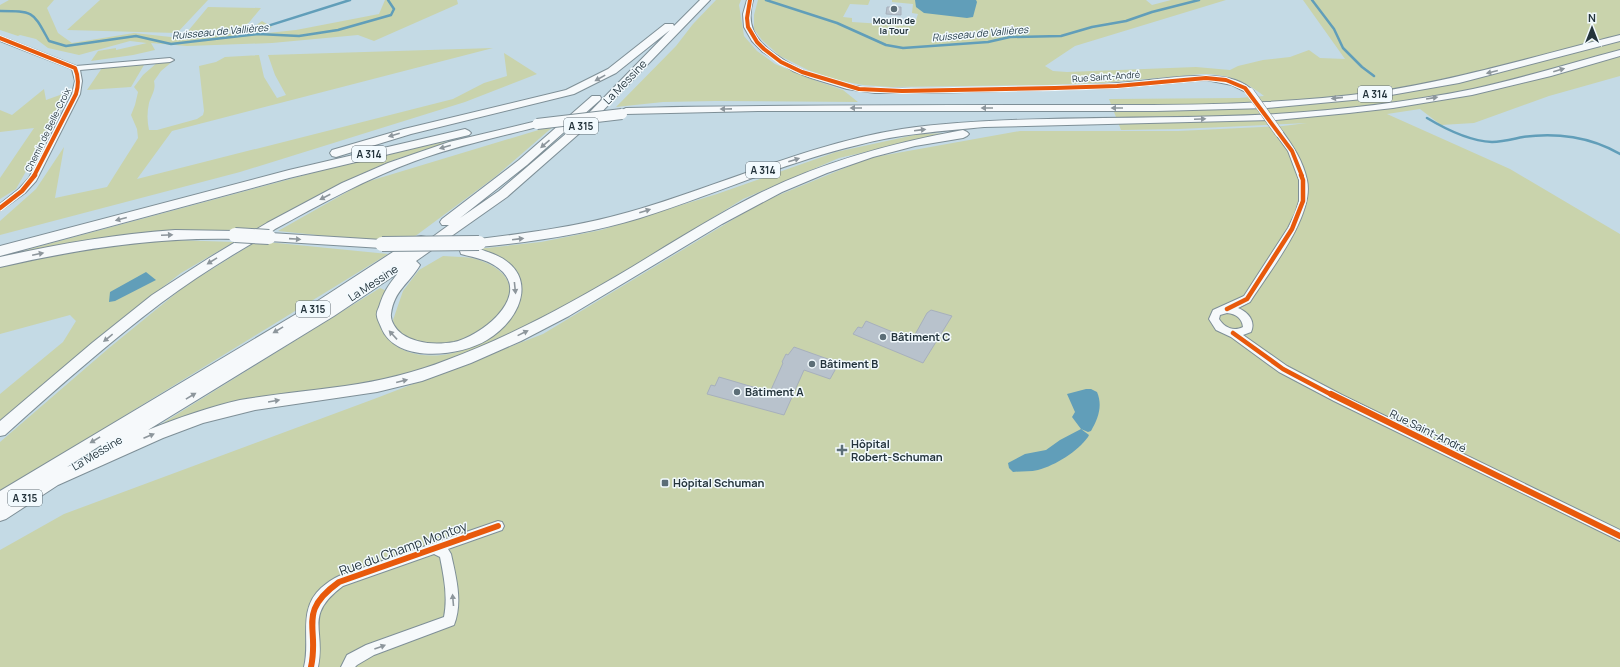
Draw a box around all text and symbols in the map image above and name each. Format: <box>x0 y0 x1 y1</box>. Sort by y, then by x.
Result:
marker: Moulin de la Tour <box>889 4 899 14</box>
north arrow <box>1572 8 1612 48</box>
text: N <box>1588 10 1596 25</box>
place label: Moulin de la Tour <box>873 14 916 37</box>
water label: Ruisseau de Vallières <box>171 20 270 42</box>
water label: Ruisseau de Vallières <box>931 22 1030 44</box>
street label: La Messine <box>600 56 650 107</box>
one-way arrow <box>1553 67 1565 73</box>
street label: Rue Saint-André <box>1072 68 1140 85</box>
one-way arrow <box>1486 69 1498 75</box>
one-way arrow <box>594 75 605 81</box>
street label: Chemin de Belle-Croix <box>22 85 74 174</box>
road number: A 314 <box>1358 86 1392 102</box>
one-way arrow <box>1331 95 1343 102</box>
one-way arrow <box>1426 95 1438 101</box>
one-way arrow <box>720 105 732 112</box>
one-way arrow <box>849 105 862 111</box>
one-way arrow <box>980 105 993 111</box>
one-way arrow <box>1110 105 1123 111</box>
one-way arrow <box>1194 116 1206 123</box>
road number: A 315 <box>564 118 598 134</box>
one-way arrow <box>914 126 926 133</box>
one-way arrow <box>388 132 400 138</box>
one-way arrow <box>541 139 550 148</box>
one-way arrow <box>439 144 451 150</box>
road number: A 314 <box>352 146 386 162</box>
one-way arrow <box>788 156 800 162</box>
road number: A 314 <box>746 162 780 178</box>
one-way arrow <box>319 193 331 200</box>
one-way arrow <box>639 208 651 214</box>
one-way arrow <box>114 216 126 222</box>
one-way arrow <box>161 232 174 238</box>
one-way arrow <box>289 235 301 242</box>
one-way arrow <box>512 236 524 242</box>
one-way arrow <box>32 250 44 256</box>
one-way arrow <box>207 257 217 265</box>
street label: La Messine <box>345 261 401 304</box>
one-way arrow <box>512 281 518 294</box>
road number: A 315 <box>296 301 330 317</box>
one-way arrow <box>272 327 284 334</box>
place label: Bâtiment C <box>891 329 950 344</box>
one-way arrow <box>388 330 397 340</box>
one-way arrow <box>518 330 529 336</box>
marker: Bâtiment C <box>878 332 888 342</box>
one-way arrow <box>102 334 113 343</box>
place label: Bâtiment B <box>820 356 878 371</box>
marker: Bâtiment B <box>807 359 817 369</box>
one-way arrow <box>396 377 409 383</box>
place label: Bâtiment A <box>745 384 804 399</box>
marker: Bâtiment A <box>732 387 742 397</box>
one-way arrow <box>185 392 197 399</box>
one-way arrow <box>268 397 280 403</box>
street label: Rue Saint-André <box>1388 406 1469 456</box>
street label: La Messine <box>69 431 125 474</box>
one-way arrow <box>144 433 155 439</box>
place label: Hôpital Robert-Schuman <box>851 436 943 464</box>
one-way arrow <box>89 437 101 444</box>
marker: Hôpital Robert-Schuman <box>836 444 848 456</box>
place label: Hôpital Schuman <box>673 475 765 490</box>
marker: Hôpital Schuman <box>660 478 670 488</box>
road number: A 315 <box>8 490 42 506</box>
street label: Rue du Champ Montoy <box>336 516 470 580</box>
one-way arrow <box>449 594 456 606</box>
one-way arrow <box>374 643 386 649</box>

